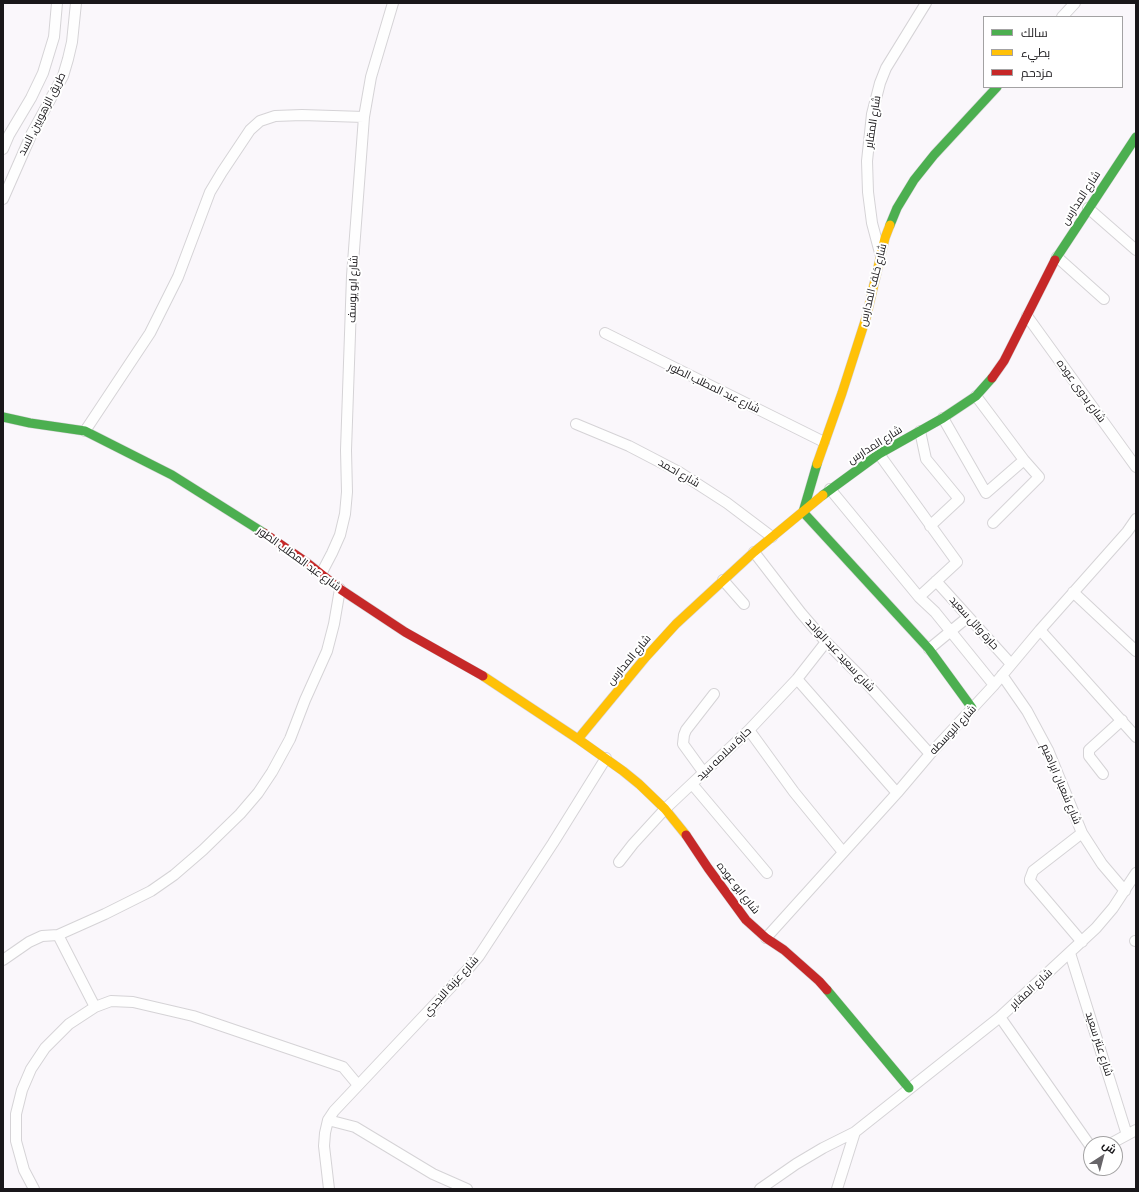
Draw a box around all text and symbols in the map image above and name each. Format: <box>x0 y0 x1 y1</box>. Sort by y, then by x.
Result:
legend <box>983 16 1123 88</box>
text: سالك <box>1021 26 1048 40</box>
text: بطيء <box>1021 46 1050 60</box>
text: مزدحم <box>1021 66 1053 80</box>
street label: طريق الزهويين, السد <box>15 70 69 158</box>
street label: شارع المقابر <box>862 95 884 149</box>
street label: شارع المدارس <box>1059 168 1103 228</box>
street label: شارع خلف المدارس <box>856 242 890 328</box>
street label: شارع ابو يوسف <box>345 255 361 323</box>
street label: شارع بدوى عوده <box>1054 357 1108 425</box>
street label: شارع عبد المطلب الطور <box>666 360 762 416</box>
street label: شارع المدارس <box>845 423 905 467</box>
street label: شارع احمد <box>656 456 702 490</box>
street label: شارع عبد المطلب الطور <box>254 524 344 594</box>
street label: حارة وائل سعيد <box>946 593 1002 653</box>
street label: شارع سعيد عبد الواحد <box>803 616 877 694</box>
street label: شارع المدارس <box>604 632 654 688</box>
street label: شارع البوسطه <box>927 703 979 757</box>
street label: حارة سلامه سيد <box>694 725 754 783</box>
street label: شارع شعبان ابراهيم <box>1038 742 1084 826</box>
street label: شارع ابو عوده <box>714 859 762 917</box>
street label: شارع عزبة النجدي <box>421 953 481 1019</box>
street label: شارع المقابر <box>1007 966 1055 1012</box>
street label: شارع عنتر سعيد <box>1082 1010 1116 1078</box>
north arrow <box>1083 1136 1123 1176</box>
text: ش <box>1100 1138 1119 1156</box>

